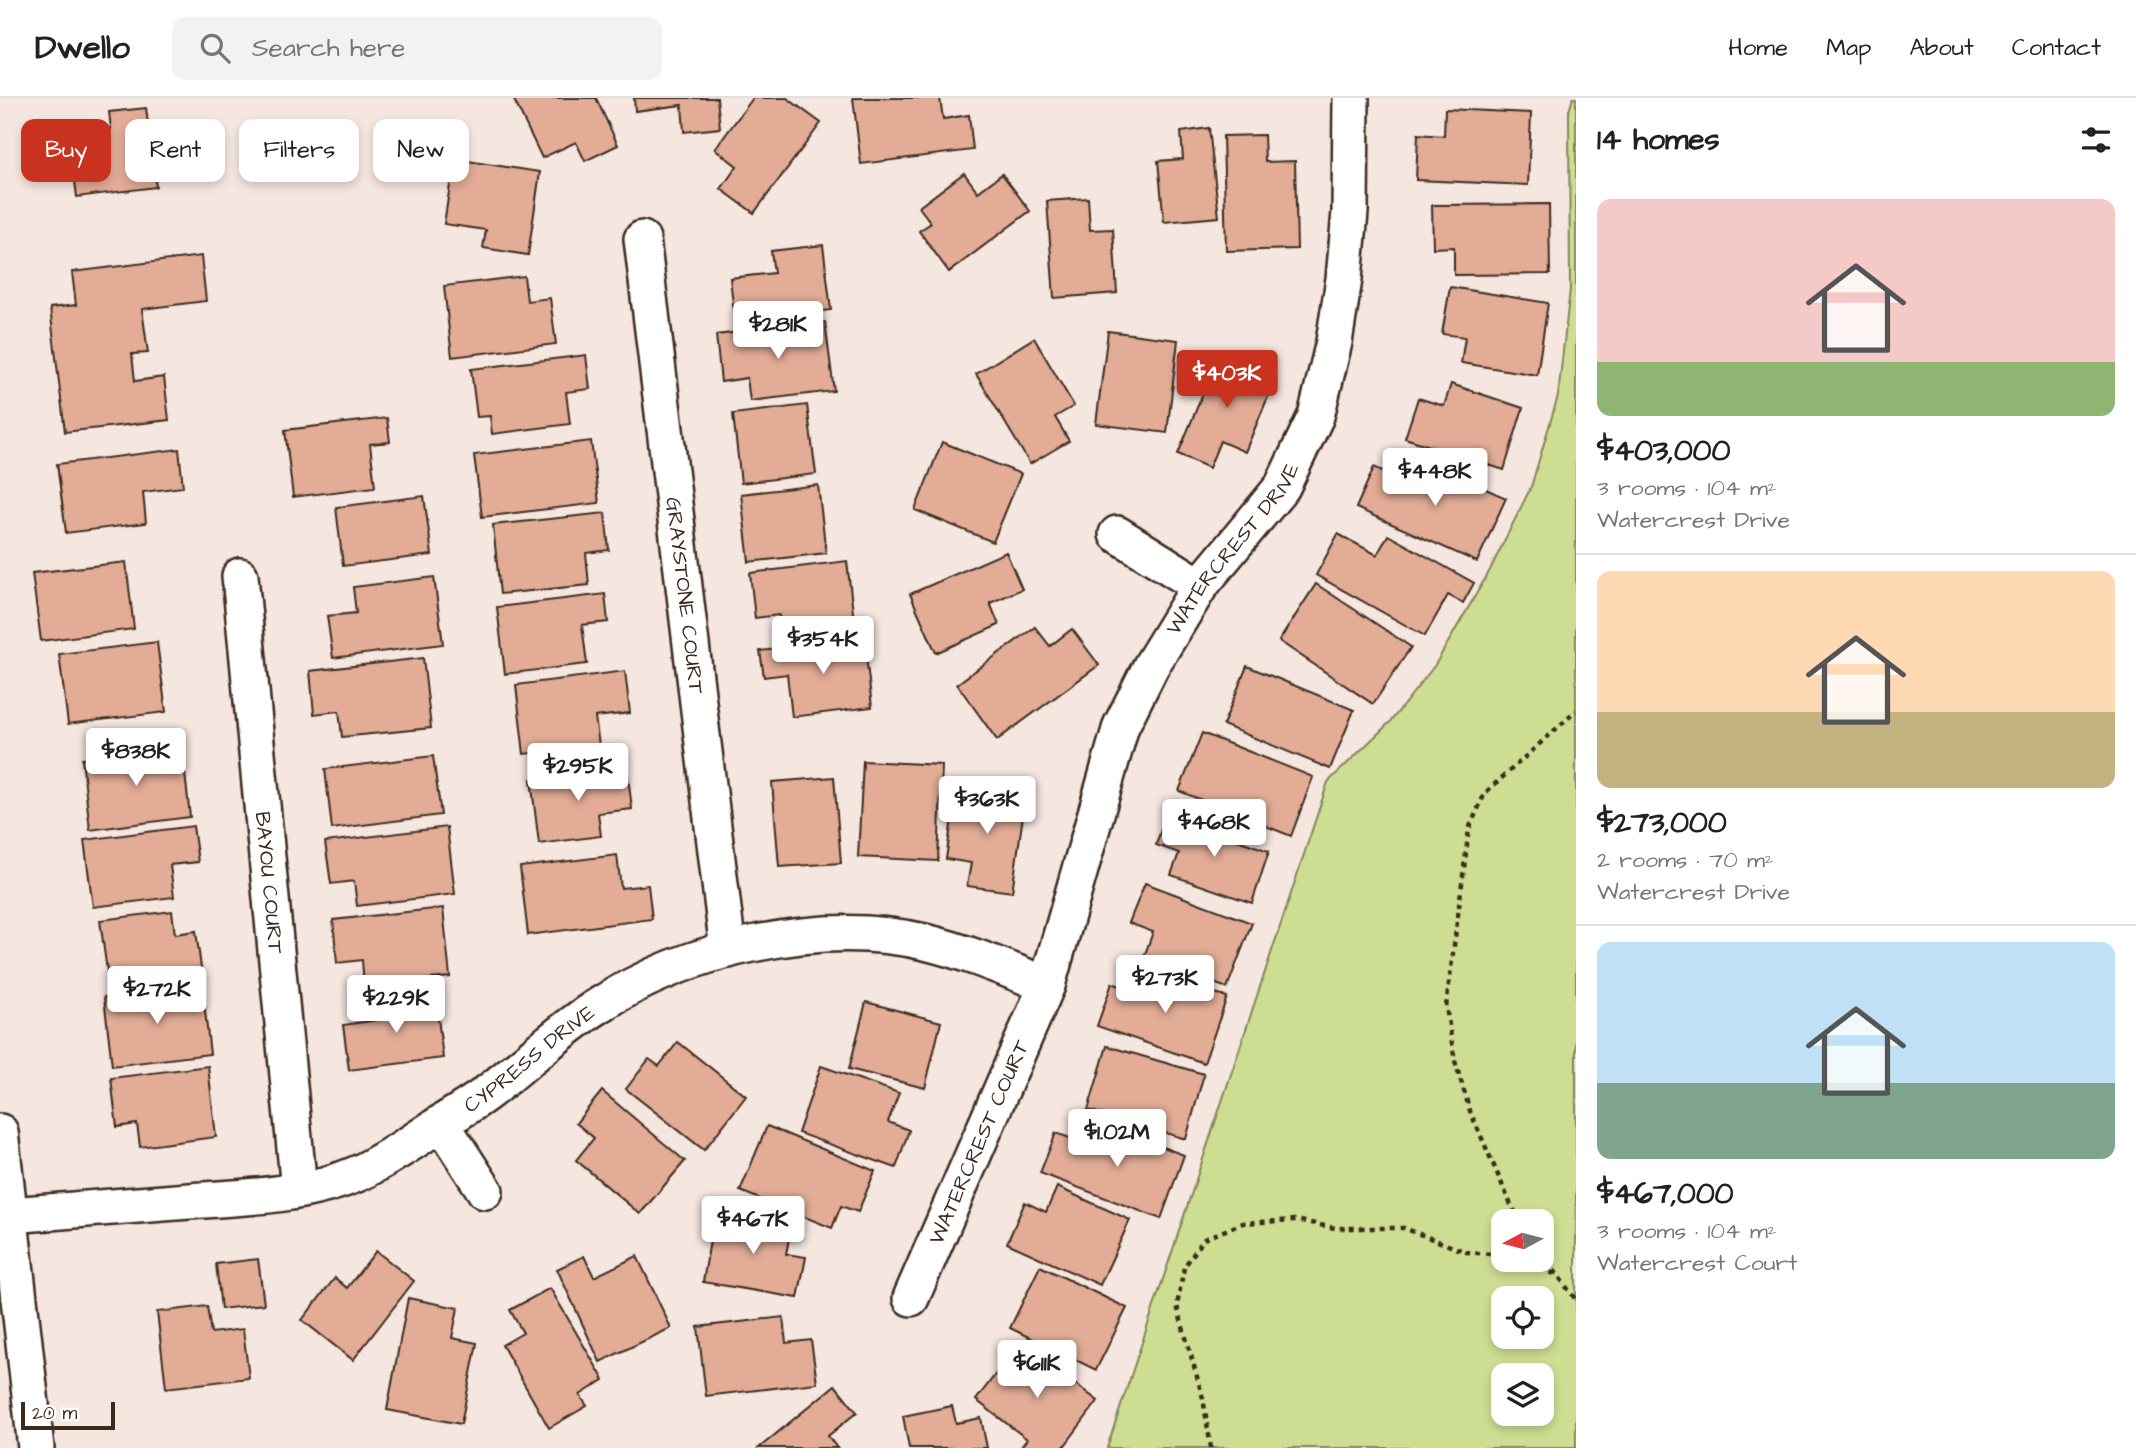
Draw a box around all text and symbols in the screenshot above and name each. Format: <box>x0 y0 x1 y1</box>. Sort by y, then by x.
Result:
search box <box>172 17 662 80</box>
text: Dwello <box>35 25 130 71</box>
icon: search <box>196 29 234 67</box>
text: Search here <box>252 30 405 66</box>
text: Home <box>1728 31 1788 65</box>
text: Map <box>1826 31 1871 65</box>
text: About <box>1909 31 1974 65</box>
text: Contact <box>2012 31 2101 65</box>
chip: Buy <box>21 119 111 182</box>
chip: Rent <box>125 119 225 182</box>
chip: Filters <box>239 119 359 182</box>
chip: New <box>373 119 469 182</box>
text: 14 homes <box>1597 119 1720 161</box>
icon: filters <box>2077 121 2115 159</box>
icon: home <box>1793 245 1919 371</box>
pin: $281K <box>729 302 827 361</box>
text: $281K <box>749 308 807 340</box>
pin: $403K <box>1178 350 1276 410</box>
text: $403K <box>1193 357 1261 389</box>
text: $403,000 <box>1597 430 1730 472</box>
pin: $448K <box>1386 448 1484 508</box>
text: $448K <box>1399 455 1471 487</box>
street label: WATERCREST DRIVE <box>1159 458 1306 640</box>
text: 3 rooms · 104 m² <box>1597 472 1776 504</box>
street label: GRAYSTONE COURT <box>659 496 711 696</box>
text: Watercrest Drive <box>1597 504 1790 536</box>
pin: $354K <box>774 616 872 676</box>
icon: home <box>1793 617 1919 743</box>
text: $354K <box>788 623 858 655</box>
pin: $838K <box>87 728 185 788</box>
text: $838K <box>102 735 170 767</box>
pin: $295K <box>529 744 627 803</box>
text: $295K <box>543 750 613 782</box>
pin: $363K <box>938 776 1036 836</box>
text: $363K <box>955 783 1019 815</box>
pin: $468K <box>1165 800 1263 859</box>
text: $273,000 <box>1597 802 1727 844</box>
text: $468K <box>1178 806 1250 838</box>
street label: BAYOU COURT <box>248 810 291 956</box>
text: 2 rooms · 70 m² <box>1597 844 1773 876</box>
text: Watercrest Drive <box>1597 876 1790 908</box>
pin: $273K <box>1116 956 1214 1015</box>
text: $273K <box>1132 962 1198 994</box>
pin: $272K <box>108 967 206 1026</box>
text: $272K <box>123 973 191 1005</box>
pin: $229K <box>347 976 445 1035</box>
text: $229K <box>363 982 429 1014</box>
icon: home <box>1793 988 1919 1114</box>
street label: CYPRESS DRIVE <box>458 997 601 1120</box>
street label: WATERCREST COURT <box>922 1035 1036 1249</box>
pin: $1.02M <box>1060 1110 1174 1169</box>
text: $1.02M <box>1084 1116 1150 1148</box>
text: $467,000 <box>1597 1173 1734 1215</box>
pin: $467K <box>704 1196 802 1256</box>
text: $467K <box>718 1203 788 1235</box>
north arrow <box>1491 1209 1554 1272</box>
map controls <box>1491 1209 1554 1426</box>
text: 3 rooms · 104 m² <box>1597 1215 1776 1247</box>
text: Watercrest Court <box>1597 1247 1797 1279</box>
button: locate <box>1491 1286 1554 1349</box>
pin: $611K <box>988 1340 1086 1400</box>
text: $611K <box>1013 1347 1061 1379</box>
button: layers <box>1491 1363 1554 1426</box>
scale bar <box>21 1399 116 1431</box>
text: 20 m <box>32 1400 77 1427</box>

